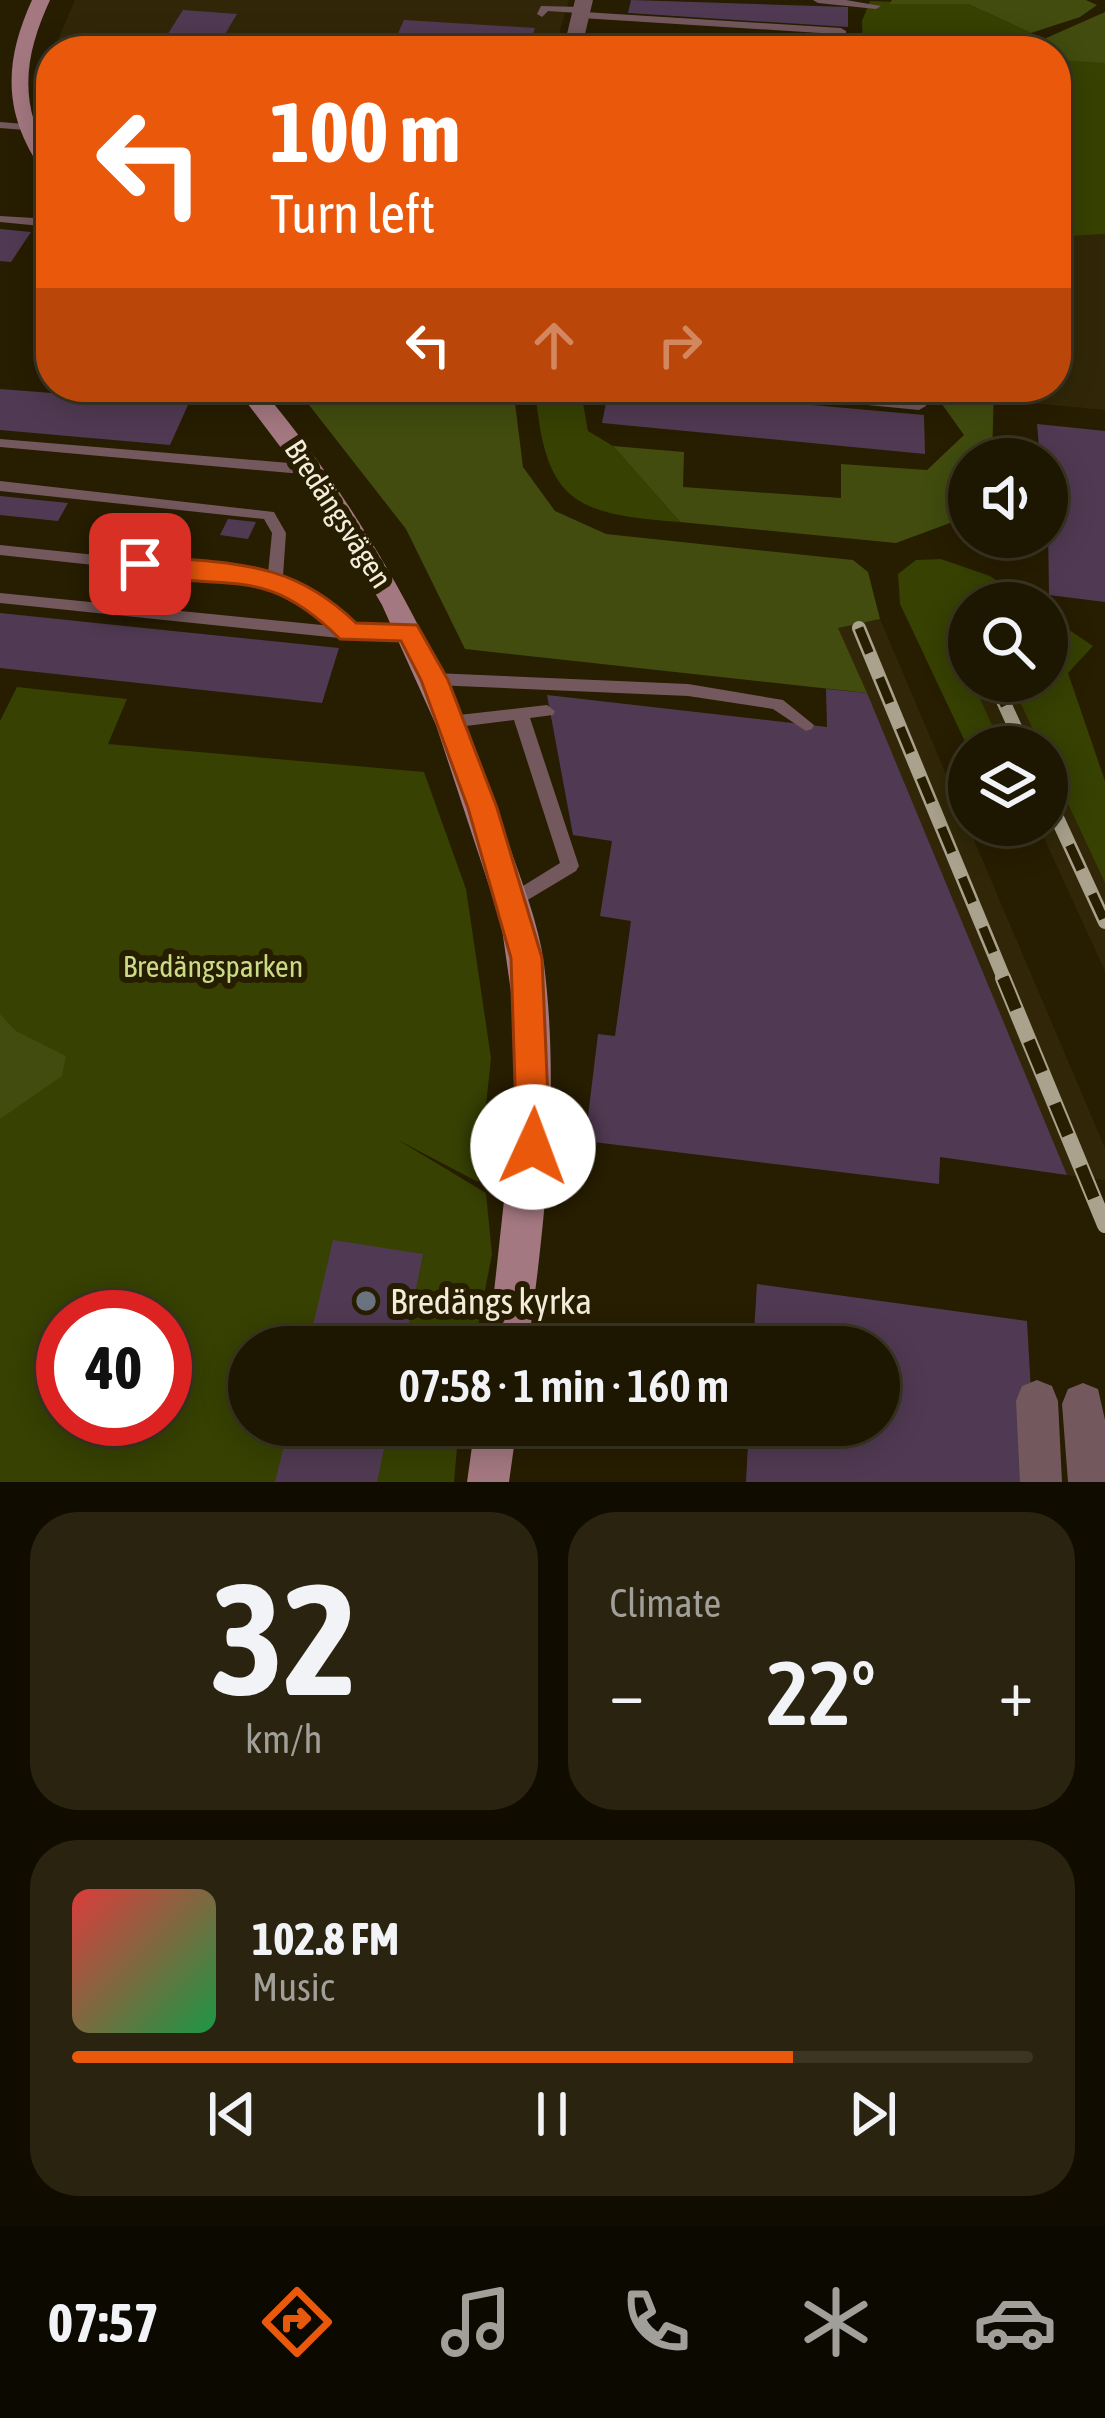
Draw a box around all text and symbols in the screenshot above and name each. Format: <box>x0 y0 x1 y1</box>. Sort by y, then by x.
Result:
icon: left <box>72 84 228 240</box>
text: 100 m <box>270 84 460 180</box>
text: Turn left <box>270 183 435 244</box>
icon: left <box>395 312 461 378</box>
icon: ahead <box>521 312 587 378</box>
icon: right <box>647 312 713 378</box>
street label: Bredängsvägen <box>278 433 399 594</box>
map controls <box>948 438 1068 846</box>
button: sound <box>948 438 1068 558</box>
pin <box>89 513 191 615</box>
icon: arrive <box>107 531 173 597</box>
button: search <box>948 582 1068 702</box>
button: layers <box>948 726 1068 846</box>
park label: Bredängsparken <box>123 949 303 983</box>
position arrow <box>470 1084 596 1210</box>
place label: Bredängs kyrka <box>390 1280 592 1322</box>
marker: Bredängs kyrka <box>353 1288 379 1314</box>
speed limit sign: 40 <box>36 1290 192 1446</box>
text: 07:58 · 1 min · 160 m <box>399 1360 729 1412</box>
text: 32 <box>210 1549 357 1728</box>
text: Climate <box>610 1581 721 1625</box>
text: 22° <box>767 1641 876 1744</box>
text: − <box>610 1654 644 1730</box>
text: + <box>999 1654 1033 1730</box>
text: km/h <box>245 1717 322 1761</box>
text: 102.8 FM <box>252 1913 399 1965</box>
text: Music <box>252 1965 334 2009</box>
icon: previous <box>199 2081 265 2147</box>
icon: pause <box>519 2081 585 2147</box>
icon: next <box>840 2081 906 2147</box>
icon: directions <box>255 2280 339 2364</box>
icon: music <box>434 2280 518 2364</box>
icon: phone <box>614 2280 698 2364</box>
icon: climate <box>794 2280 878 2364</box>
icon: car <box>973 2280 1057 2364</box>
text: 07:57 <box>48 2292 159 2353</box>

